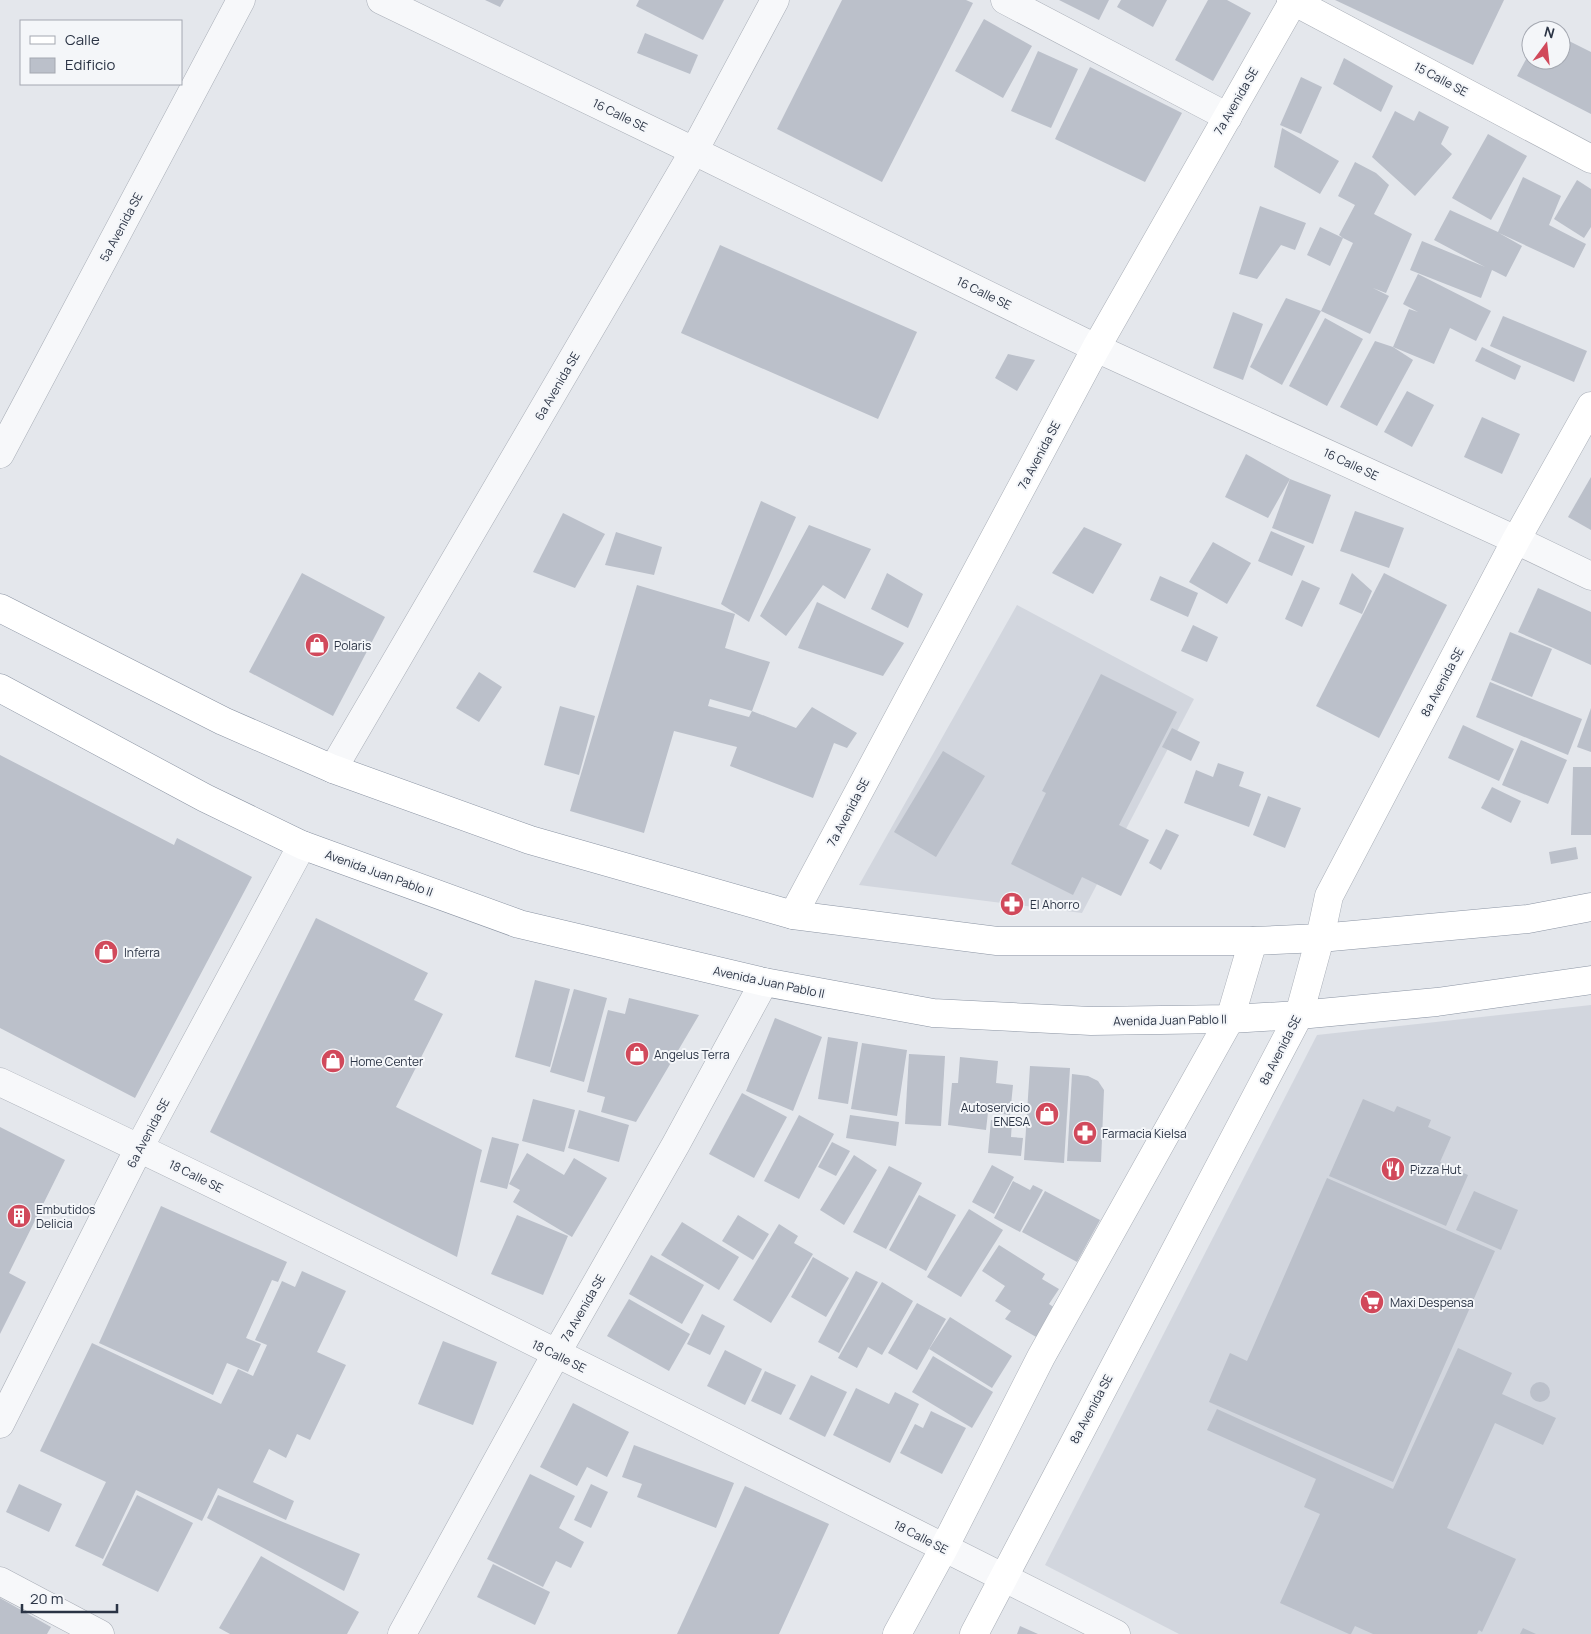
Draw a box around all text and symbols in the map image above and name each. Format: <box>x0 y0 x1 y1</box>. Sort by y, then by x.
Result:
legend <box>20 20 182 85</box>
north arrow <box>1521 20 1571 70</box>
text: N <box>1542 21 1557 42</box>
text: Calle <box>65 29 100 50</box>
text: Edificio <box>65 54 116 75</box>
street label: 15 Calle SE <box>1411 58 1471 100</box>
street label: 7a Avenida SE <box>1210 64 1262 138</box>
street label: 16 Calle SE <box>590 94 650 136</box>
street label: 5a Avenida SE <box>96 189 146 265</box>
street label: 16 Calle SE <box>954 272 1014 314</box>
street label: 6a Avenida SE <box>530 348 584 423</box>
street label: 7a Avenida SE <box>1014 418 1064 492</box>
street label: 16 Calle SE <box>1321 444 1381 484</box>
shop icon: Polaris <box>304 632 330 658</box>
place label: Polaris <box>334 637 371 654</box>
street label: 8a Avenida SE <box>1417 644 1467 720</box>
street label: 7a Avenida SE <box>823 775 873 849</box>
street label: Avenida Juan Pablo II <box>323 846 435 900</box>
pharmacy icon: El Ahorro <box>999 891 1025 917</box>
place label: El Ahorro <box>1030 896 1080 913</box>
shop icon: Inferra <box>93 939 119 965</box>
place label: Inferra <box>124 944 160 961</box>
street label: Avenida Juan Pablo II <box>712 962 826 1002</box>
street label: Avenida Juan Pablo II <box>1113 1011 1227 1029</box>
street label: 8a Avenida SE <box>1255 1012 1305 1088</box>
shop icon: Angelus Terra <box>624 1041 650 1067</box>
place label: Angelus Terra <box>654 1046 730 1063</box>
shop icon: Home Center <box>320 1048 346 1074</box>
place label: Home Center <box>350 1053 424 1070</box>
street label: 6a Avenida SE <box>122 1095 174 1171</box>
place label: Autoservicio ENESA <box>961 1099 1030 1130</box>
shop icon: Autoservicio ENESA <box>1034 1101 1060 1127</box>
pharmacy icon: Farmacia Kielsa <box>1072 1120 1098 1146</box>
place label: Farmacia Kielsa <box>1102 1125 1187 1142</box>
street label: 18 Calle SE <box>166 1156 226 1197</box>
restaurant icon: Pizza Hut <box>1380 1156 1406 1182</box>
place label: Pizza Hut <box>1410 1161 1462 1178</box>
place label: Embutidos Delicia <box>36 1201 95 1232</box>
building icon: Embutidos Delicia <box>6 1203 32 1229</box>
street label: 7a Avenida SE <box>557 1271 609 1345</box>
supermarket icon: Maxi Despensa <box>1359 1289 1385 1315</box>
place label: Maxi Despensa <box>1390 1294 1474 1311</box>
street label: 18 Calle SE <box>529 1336 589 1377</box>
street label: 8a Avenida SE <box>1066 1371 1116 1447</box>
street label: 18 Calle SE <box>891 1516 951 1558</box>
scale bar <box>22 1582 118 1614</box>
text: 20 m <box>30 1588 63 1609</box>

